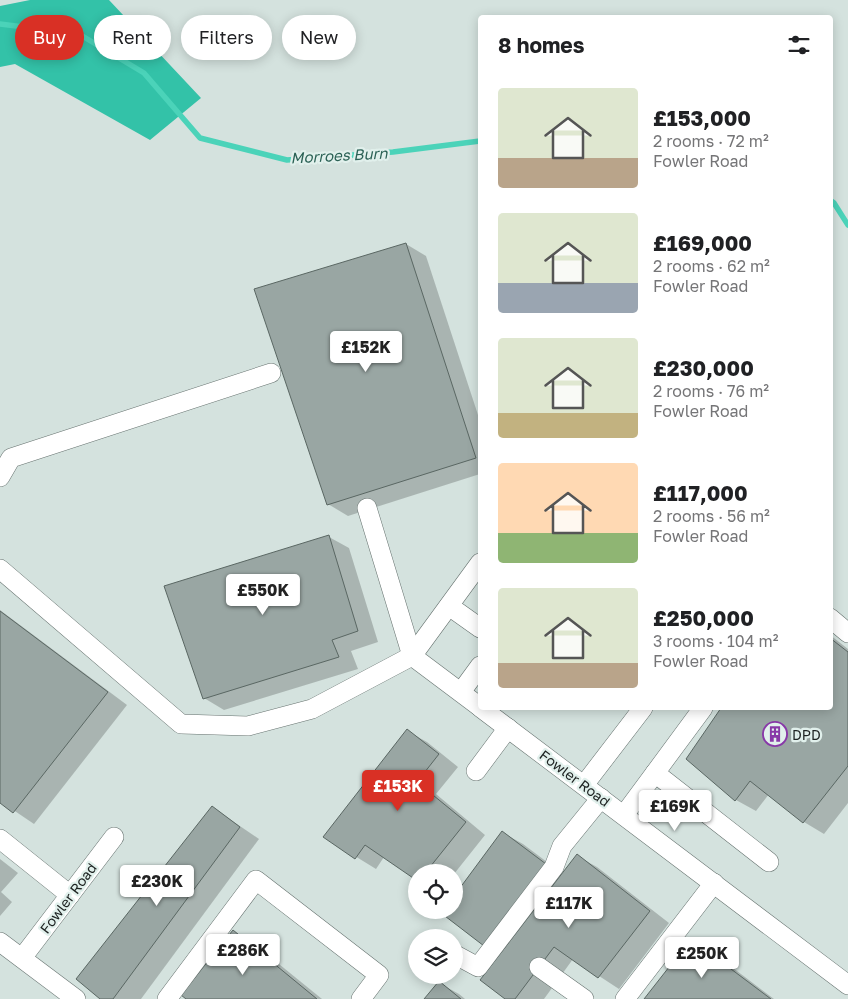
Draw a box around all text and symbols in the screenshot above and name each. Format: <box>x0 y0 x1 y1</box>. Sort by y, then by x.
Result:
chip: Buy <box>15 15 84 60</box>
chip: Rent <box>94 15 171 60</box>
chip: Filters <box>181 15 272 60</box>
chip: New <box>282 15 356 60</box>
icon: filters <box>785 31 813 59</box>
text: 8 homes <box>498 32 585 58</box>
text: £153,000 <box>653 105 751 131</box>
icon: home <box>538 108 598 168</box>
text: 2 rooms · 72 m² <box>653 131 769 151</box>
water label: Morroes Burn <box>290 143 389 167</box>
text: Fowler Road <box>653 151 748 171</box>
text: £169,000 <box>653 230 752 256</box>
icon: home <box>538 233 598 293</box>
text: 2 rooms · 62 m² <box>653 256 770 276</box>
text: Fowler Road <box>653 276 748 296</box>
pin: £152K <box>331 330 401 373</box>
text: £152K <box>341 337 391 357</box>
text: £230,000 <box>653 355 754 381</box>
icon: home <box>538 358 598 418</box>
text: 2 rooms · 76 m² <box>653 381 769 401</box>
text: Fowler Road <box>653 401 748 421</box>
text: £117,000 <box>653 480 748 506</box>
icon: home <box>538 483 598 543</box>
text: 2 rooms · 56 m² <box>653 506 770 526</box>
text: Fowler Road <box>653 526 748 546</box>
pin: £550K <box>228 574 298 616</box>
text: £550K <box>237 580 289 600</box>
text: £250,000 <box>653 605 754 631</box>
icon: home <box>538 608 598 668</box>
text: 3 rooms · 104 m² <box>653 631 778 651</box>
text: Fowler Road <box>653 651 748 671</box>
building icon: DPD <box>762 721 788 747</box>
place label: DPD <box>792 726 821 743</box>
street label: Fowler Road <box>537 746 613 810</box>
pin: £153K <box>363 770 433 812</box>
text: £153K <box>373 776 423 796</box>
pin: £169K <box>640 790 710 832</box>
text: £169K <box>650 796 700 816</box>
street label: Fowler Road <box>36 860 100 936</box>
pin: £230K <box>122 864 192 907</box>
map controls <box>408 864 463 984</box>
button: locate <box>408 864 463 919</box>
text: £230K <box>131 871 183 891</box>
pin: £117K <box>534 886 604 929</box>
text: £117K <box>545 893 593 913</box>
button: layers <box>408 929 463 984</box>
pin: £286K <box>208 934 278 976</box>
pin: £250K <box>667 936 737 979</box>
text: £286K <box>217 940 269 960</box>
text: £250K <box>676 943 728 963</box>

